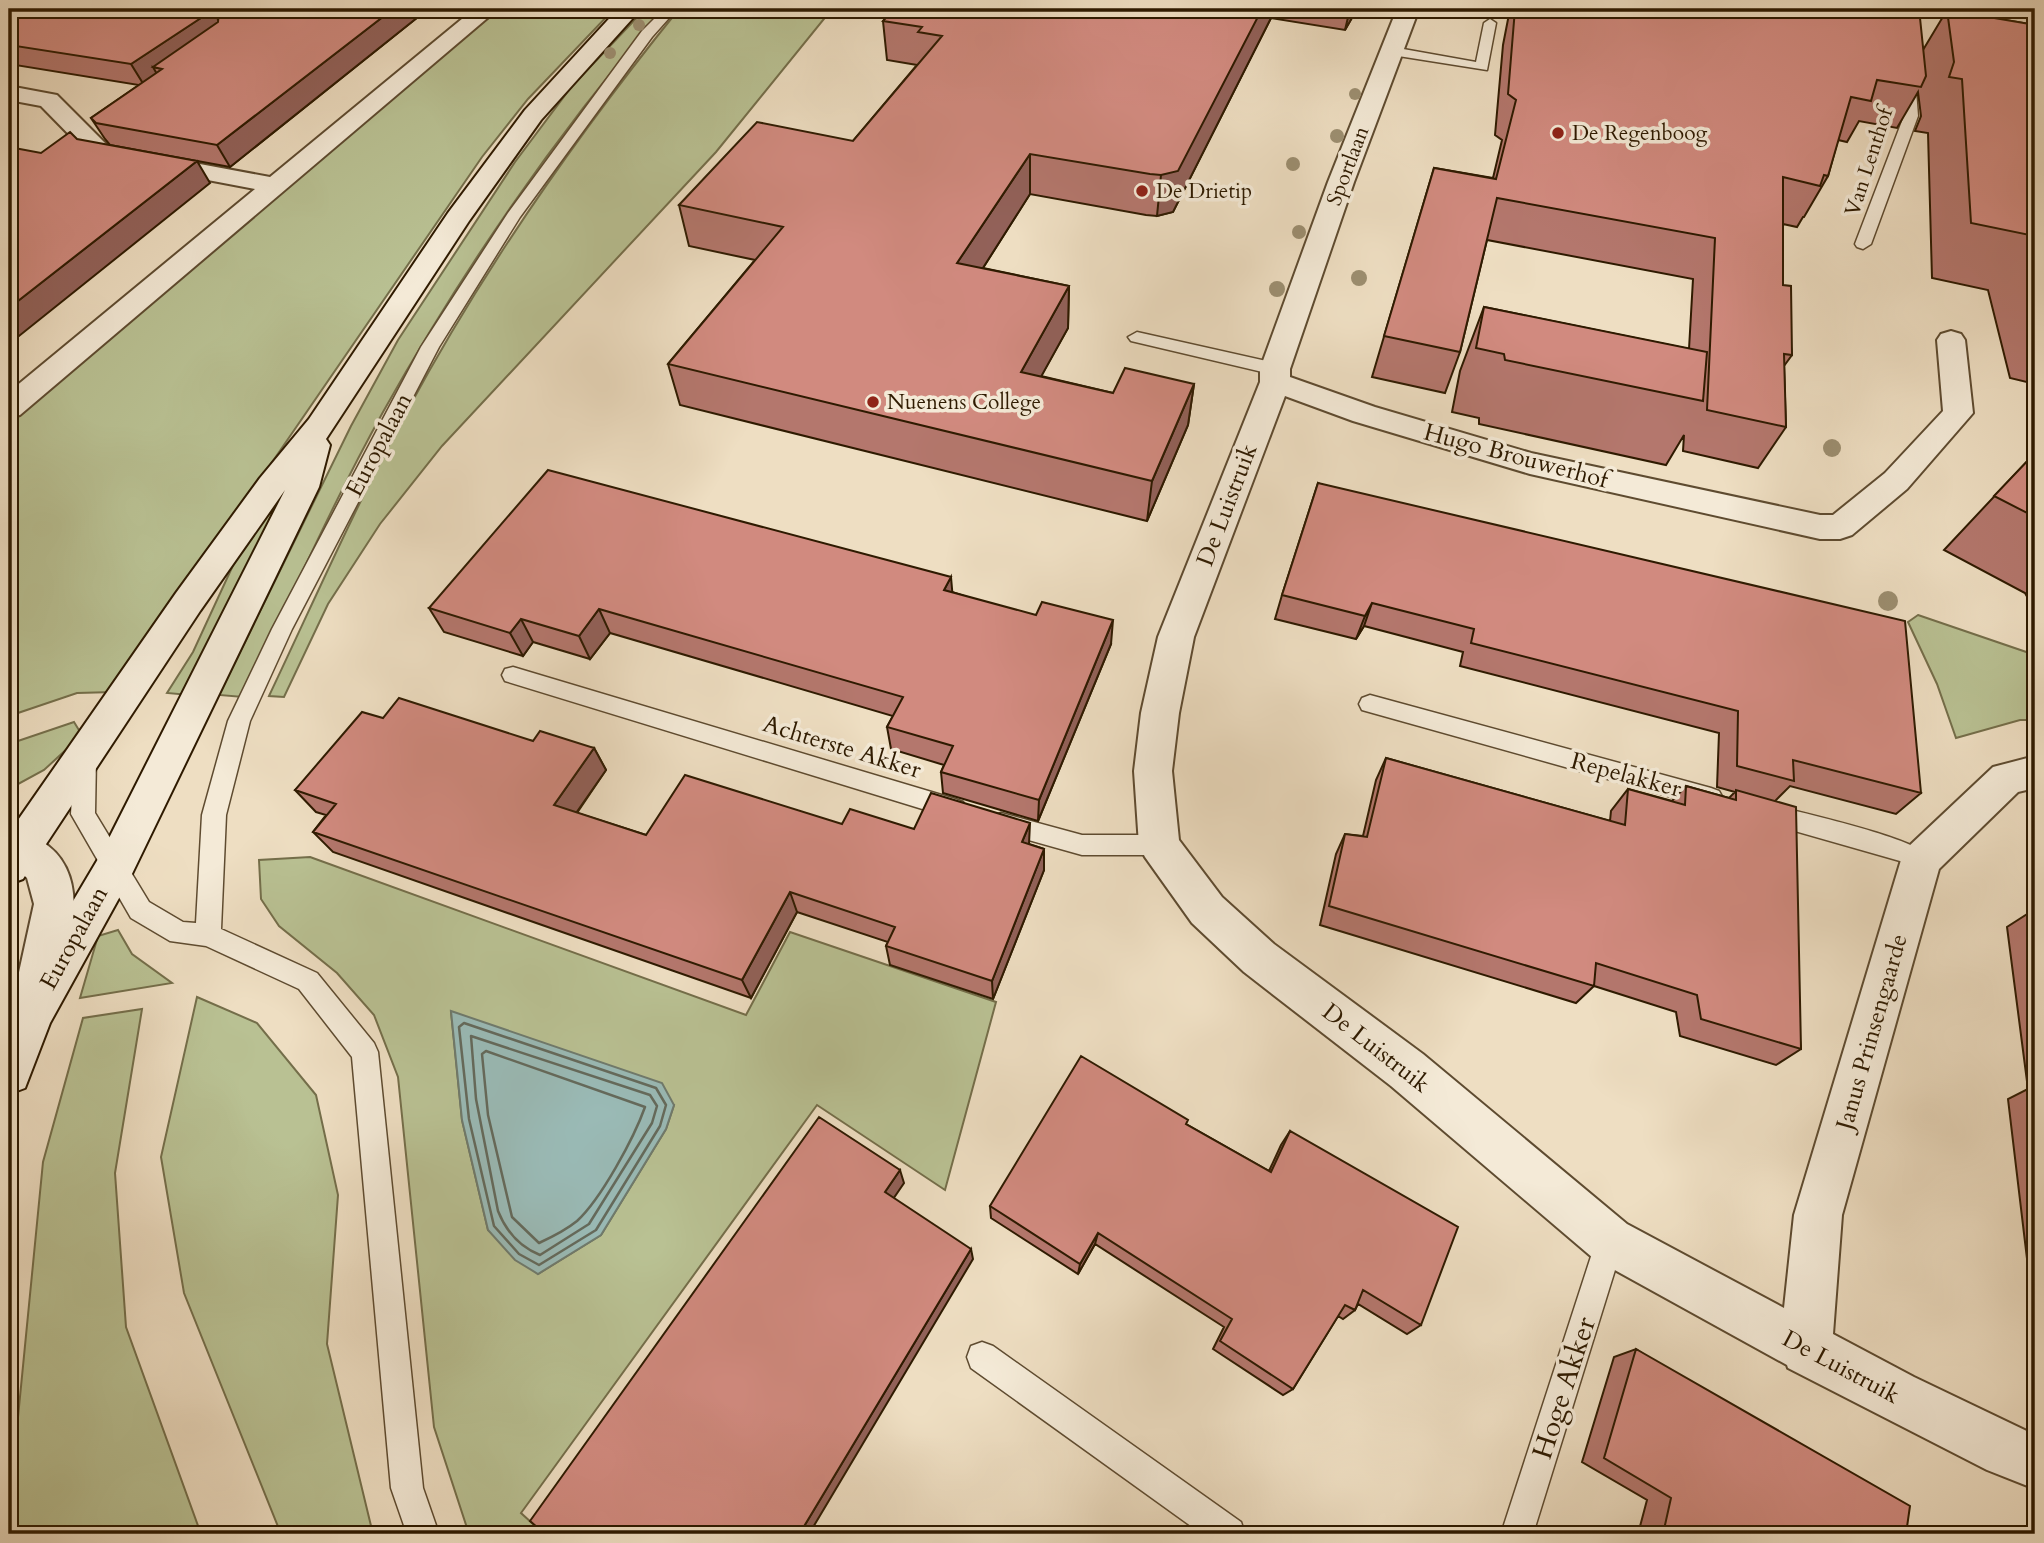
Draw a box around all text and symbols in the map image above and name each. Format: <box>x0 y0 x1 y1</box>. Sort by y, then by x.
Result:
street label: Van Lenthof <box>1838 101 1901 220</box>
place label: De Regenboog <box>1572 119 1708 148</box>
street label: Sportlaan <box>1320 122 1376 210</box>
marker: De Regenboog <box>1550 125 1566 141</box>
place label: De Drietip <box>1156 177 1252 206</box>
marker: De Drietip <box>1134 183 1150 199</box>
street label: Europalaan <box>338 387 420 503</box>
place label: Nuenens College <box>887 388 1041 417</box>
marker: Nuenens College <box>865 394 881 410</box>
street label: Hugo Brouwerhof <box>1420 416 1615 497</box>
street label: De Luistruik <box>1189 439 1265 571</box>
street label: Achterste Akker <box>759 707 925 787</box>
street label: Repelakker <box>1567 744 1685 806</box>
street label: Europalaan <box>32 880 116 996</box>
street label: Janus Prinsengaarde <box>1827 930 1916 1137</box>
street label: De Luistruik <box>1315 995 1437 1101</box>
street label: Hoge Akker <box>1523 1311 1605 1464</box>
street label: De Luistruik <box>1777 1322 1906 1412</box>

